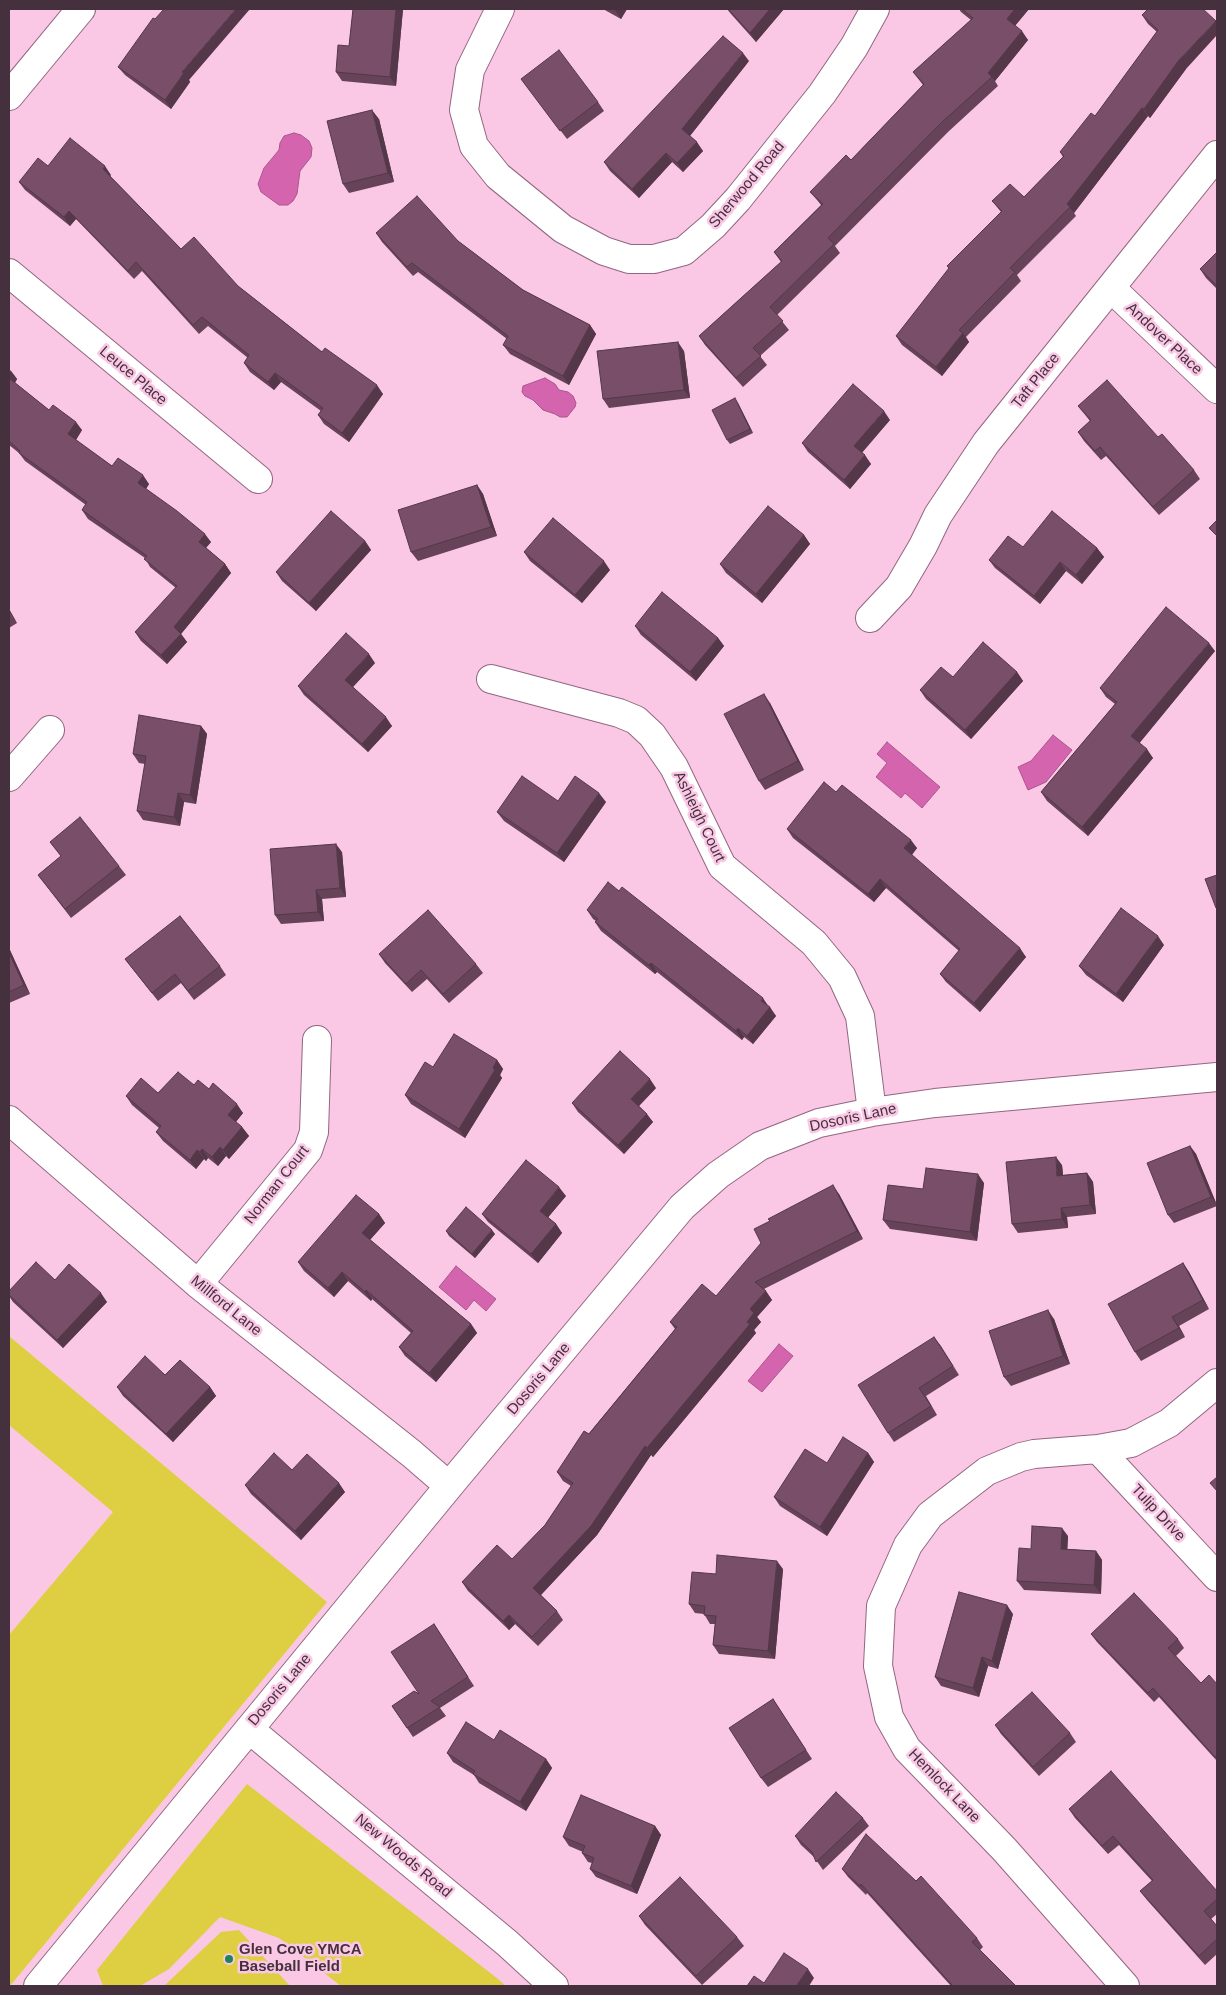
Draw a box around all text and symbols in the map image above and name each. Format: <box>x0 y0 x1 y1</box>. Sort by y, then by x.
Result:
street label: Sherwood Road <box>706 138 788 232</box>
street label: Andover Place <box>1122 299 1206 379</box>
street label: Leuce Place <box>96 343 170 409</box>
street label: Taft Place <box>1008 350 1064 412</box>
street label: Ashleigh Court <box>669 769 729 865</box>
street label: Dosoris Lane <box>808 1100 898 1136</box>
street label: Norman Court <box>241 1142 313 1228</box>
street label: Millford Lane <box>187 1272 265 1340</box>
street label: Dosoris Lane <box>504 1339 574 1419</box>
street label: Tulip Drive <box>1127 1481 1189 1545</box>
street label: Dosoris Lane <box>245 1650 315 1730</box>
street label: Hemlock Lane <box>904 1745 984 1827</box>
street label: New Woods Road <box>351 1810 455 1902</box>
place label: Glen Cove YMCA Baseball Field <box>239 1941 362 1976</box>
marker: Glen Cove YMCA Baseball Field <box>223 1953 235 1965</box>

